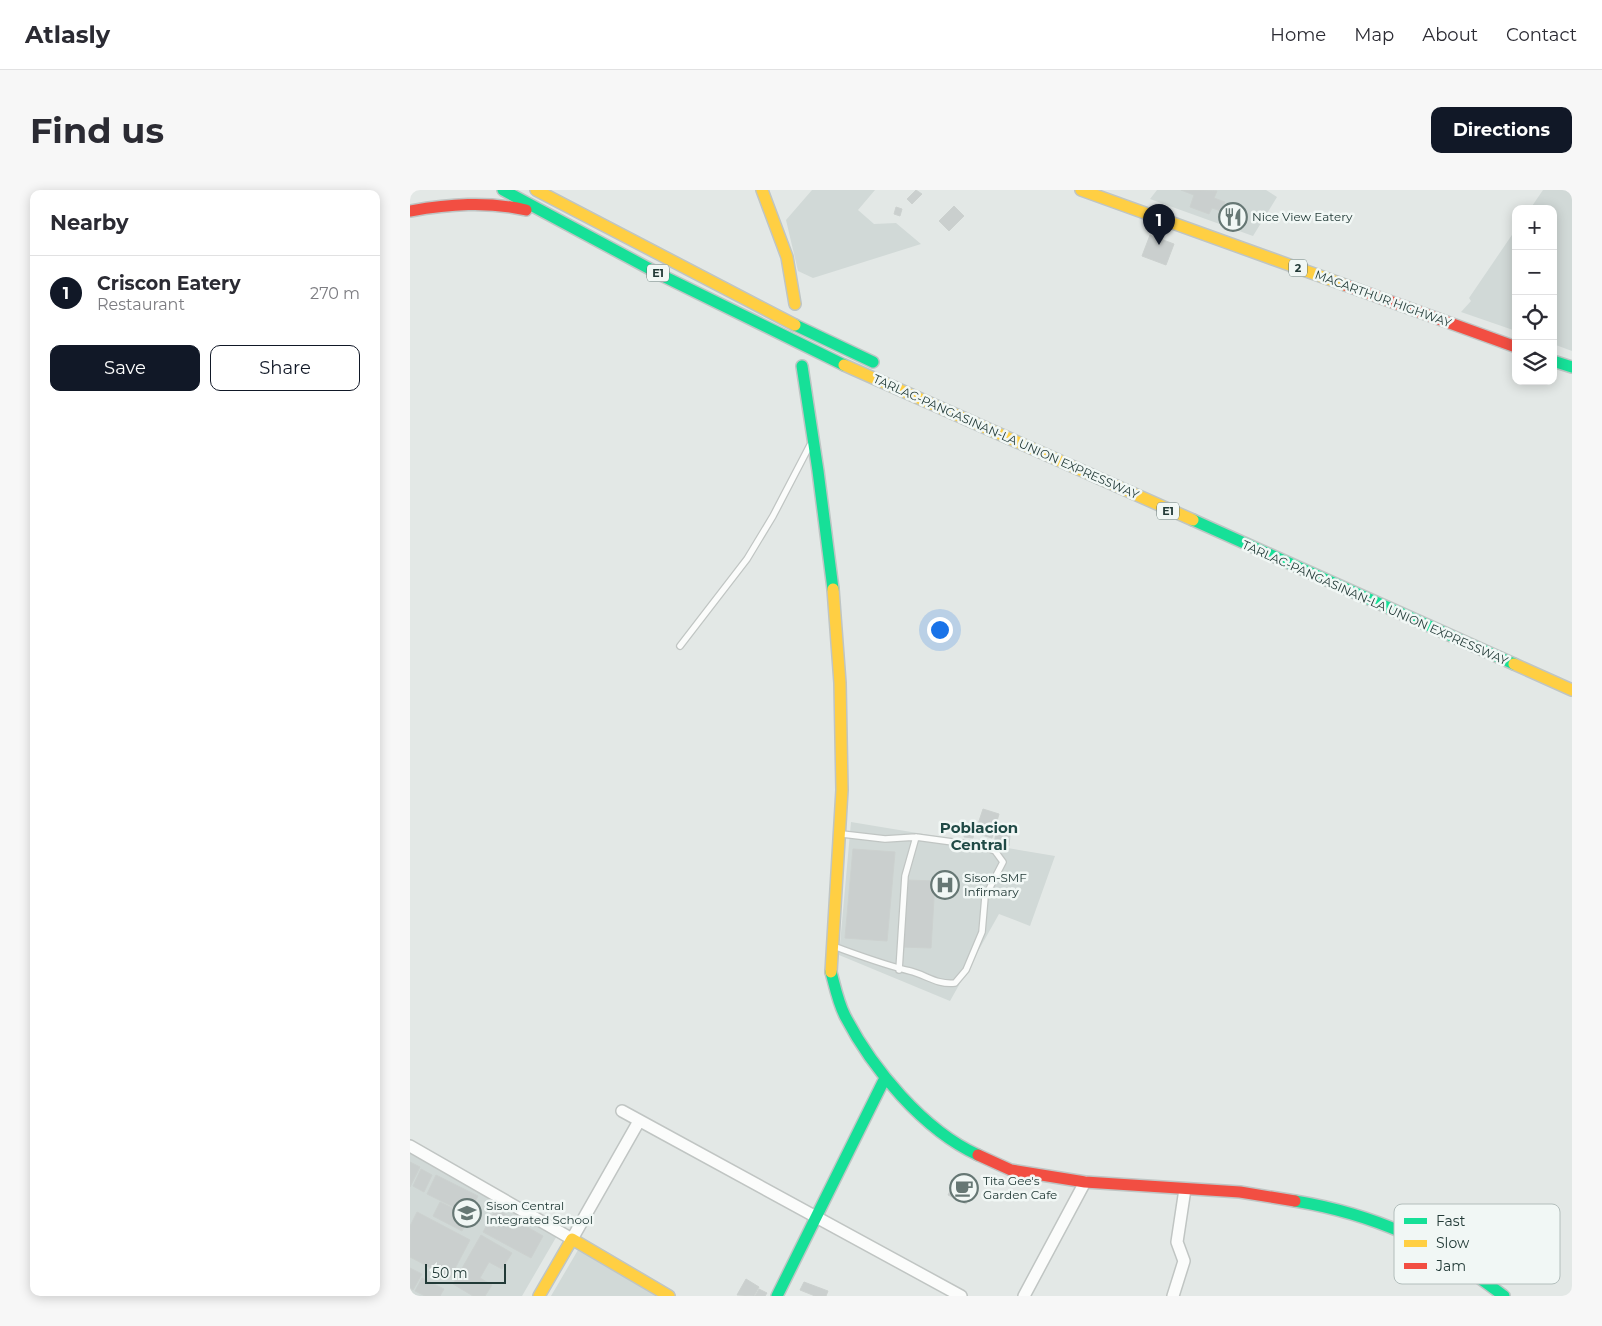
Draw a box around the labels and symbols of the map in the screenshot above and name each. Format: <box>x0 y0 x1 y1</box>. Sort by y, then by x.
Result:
restaurant icon: Nice View Eatery <box>1218 202 1248 232</box>
pin: 1 <box>1143 204 1175 245</box>
place label: Nice View Eatery <box>1252 209 1353 224</box>
road number: 2 <box>1289 260 1307 276</box>
road number: E1 <box>647 265 669 282</box>
street label: MACARTHUR HIGHWAY <box>1313 267 1454 330</box>
street label: TARLAC-PANGASINAN-LA UNION EXPRESSWAY <box>871 371 1142 502</box>
road number: E1 <box>1157 502 1179 520</box>
street label: TARLAC-PANGASINAN-LA UNION EXPRESSWAY <box>1240 537 1511 668</box>
your location <box>927 617 953 643</box>
district label: Poblacion Central <box>940 818 1018 854</box>
hospital icon: Sison-SMF Infirmary <box>930 870 960 900</box>
place label: Sison-SMF Infirmary <box>964 870 1027 899</box>
cafe icon: Tita Gee's Garden Cafe <box>949 1173 979 1203</box>
place label: Tita Gee's Garden Cafe <box>983 1173 1057 1202</box>
school or university icon: Sison Central Integrated School <box>452 1198 482 1228</box>
place label: Sison Central Integrated School <box>486 1198 593 1227</box>
legend <box>1394 1204 1560 1284</box>
text: Fast <box>1436 1212 1466 1230</box>
text: Slow <box>1436 1234 1470 1252</box>
text: Jam <box>1435 1257 1466 1275</box>
scale bar <box>425 1261 506 1284</box>

